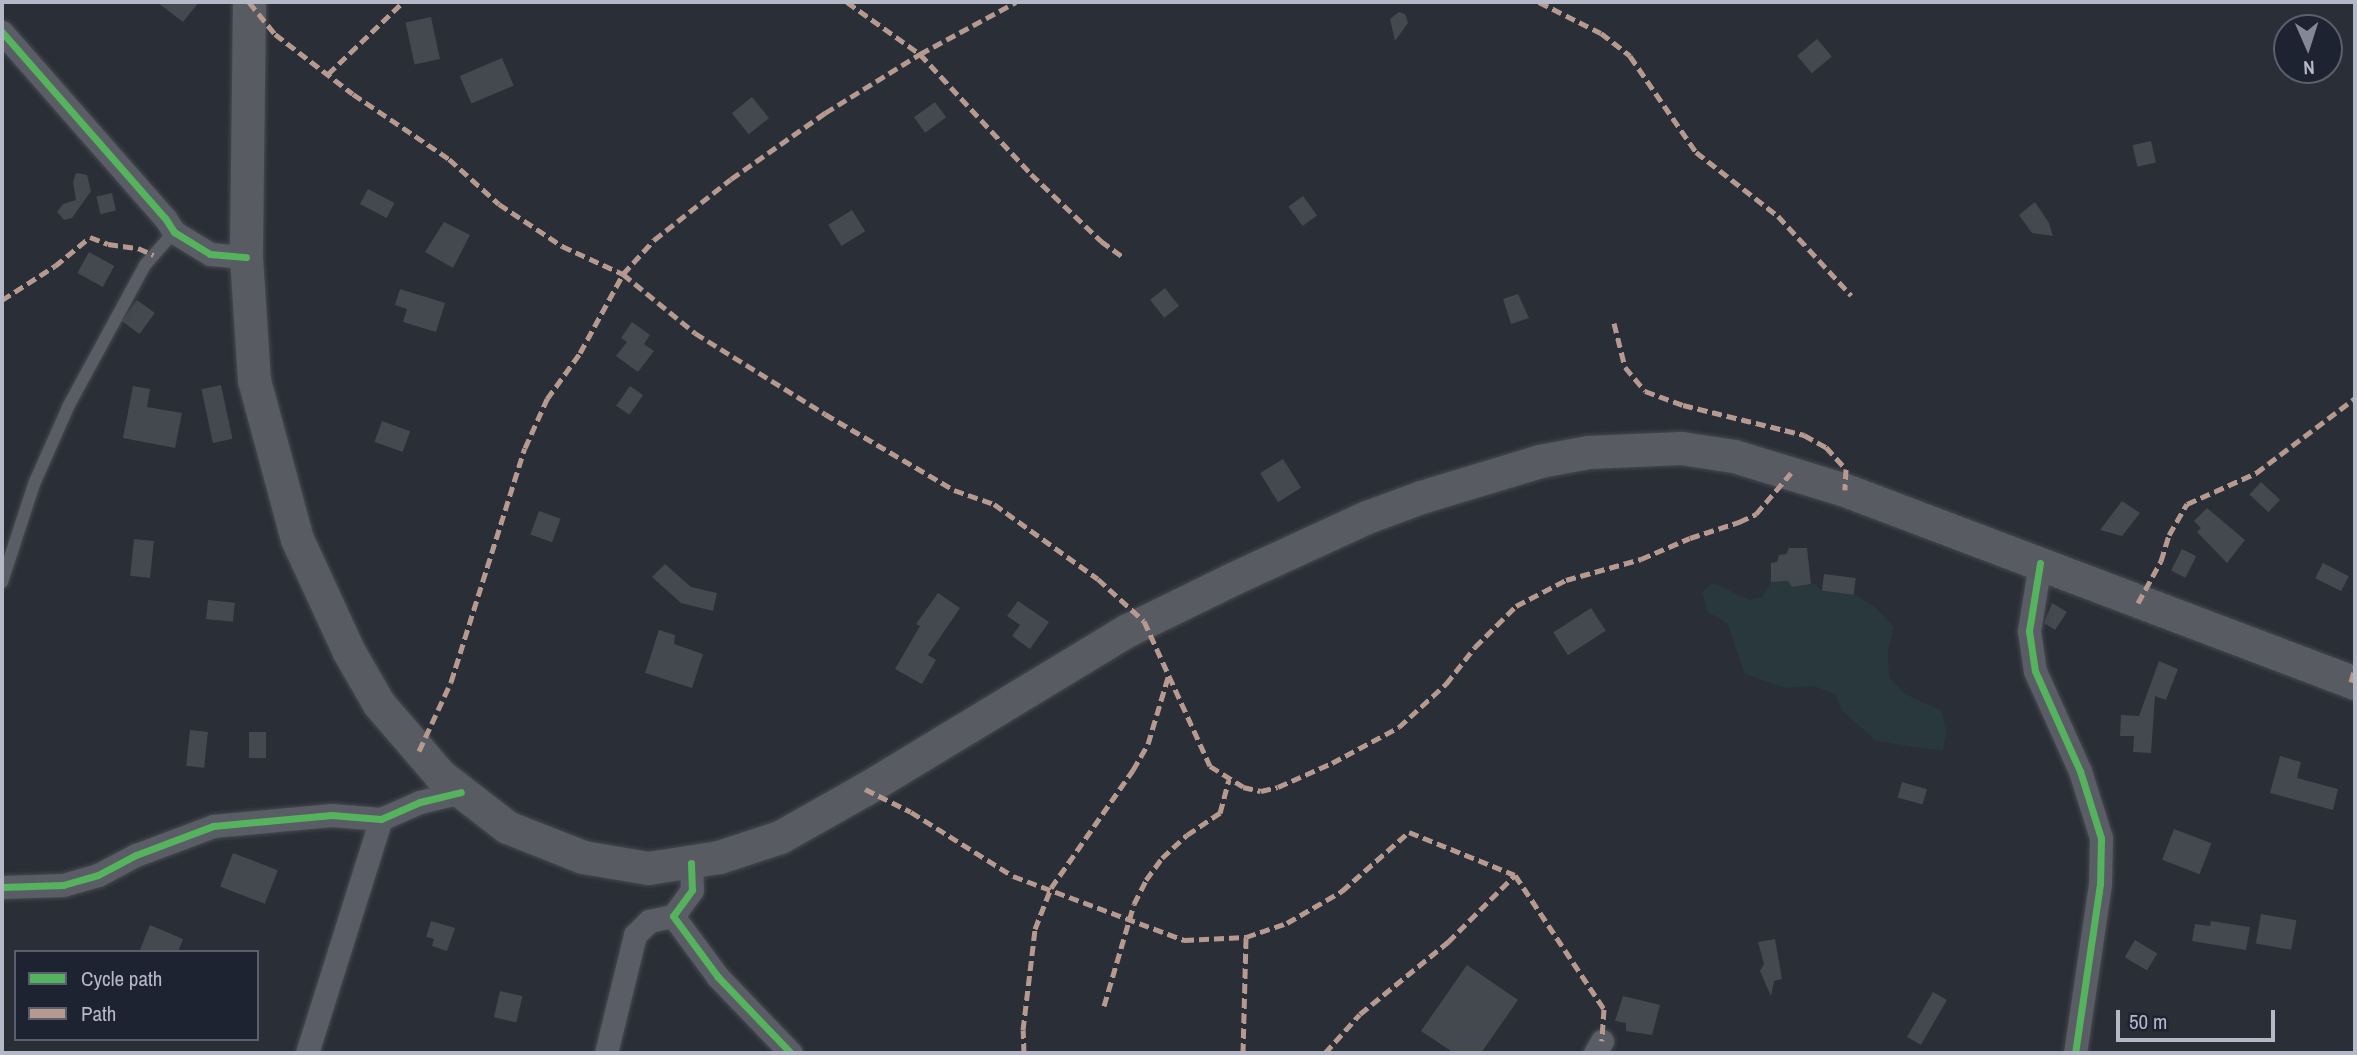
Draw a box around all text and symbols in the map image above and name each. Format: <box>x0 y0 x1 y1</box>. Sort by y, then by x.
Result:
north arrow <box>2273 14 2343 84</box>
text: N <box>2303 55 2315 81</box>
legend <box>14 950 259 1041</box>
text: Cycle path <box>81 964 162 993</box>
scale bar <box>2119 996 2278 1040</box>
text: Path <box>81 999 116 1028</box>
text: 50 m <box>2129 1007 2167 1036</box>

